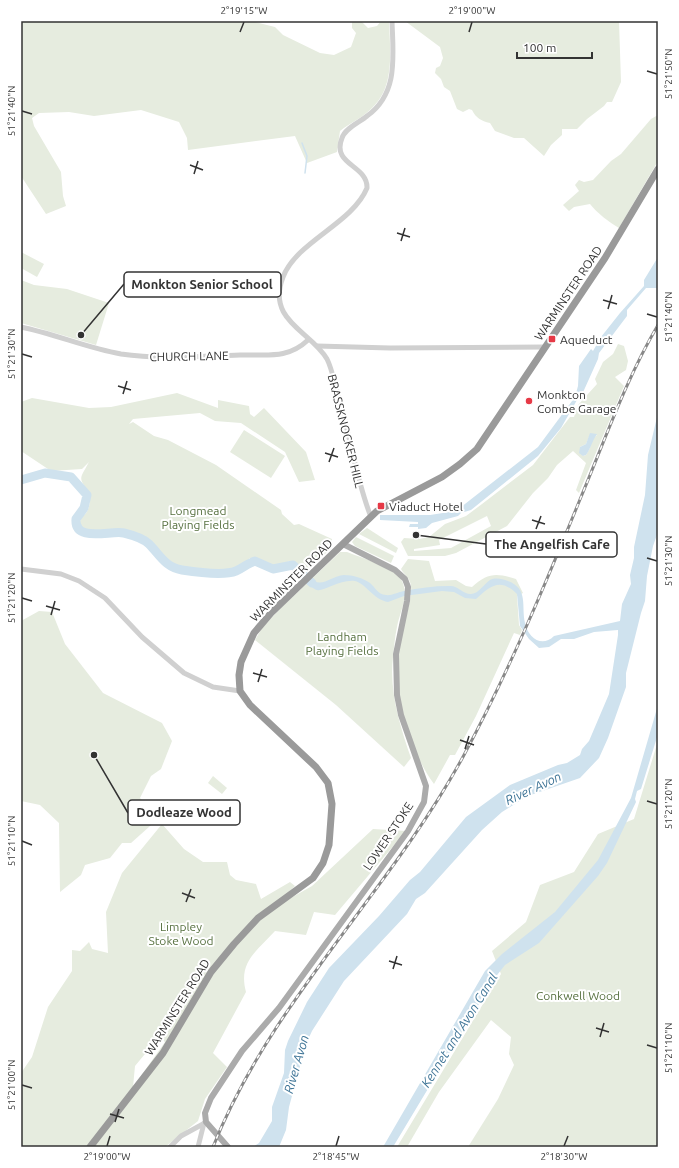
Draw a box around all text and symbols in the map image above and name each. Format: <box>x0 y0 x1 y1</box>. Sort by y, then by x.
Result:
text: 2°19'15"W <box>220 5 268 16</box>
text: 2°19'00"W <box>448 5 496 16</box>
scale bar <box>517 34 592 60</box>
text: 100 m <box>523 41 556 54</box>
text: 51°21'50"N <box>663 49 674 99</box>
text: 51°21'40"N <box>6 86 17 136</box>
street label: WARMINSTER ROAD <box>532 243 604 343</box>
callout: Monkton Senior School <box>124 272 281 297</box>
text: Monkton Senior School <box>131 277 273 291</box>
text: 51°21'40"N <box>663 292 674 342</box>
text: 51°21'30"N <box>6 329 17 379</box>
place label: Aqueduct <box>560 333 613 346</box>
marker: Aqueduct <box>547 334 557 344</box>
street label: CHURCH LANE <box>149 349 229 363</box>
street label: BRASSKNOCKER HILL <box>326 373 366 489</box>
place label: Monkton Combe Garage <box>537 388 616 415</box>
marker: Monkton Combe Garage <box>524 396 534 406</box>
place label: Viaduct Hotel <box>389 500 463 513</box>
marker: Viaduct Hotel <box>376 501 386 511</box>
park label: Longmead Playing Fields <box>162 504 234 531</box>
callout: The Angelfish Cafe <box>486 532 617 557</box>
street label: WARMINSTER ROAD <box>247 536 335 624</box>
text: 51°21'30"N <box>663 536 674 586</box>
text: The Angelfish Cafe <box>494 537 610 551</box>
text: 51°21'20"N <box>6 573 17 623</box>
park label: Landham Playing Fields <box>306 630 378 657</box>
water label: River Avon <box>503 769 563 807</box>
text: 51°21'20"N <box>663 779 674 829</box>
street label: LOWER STOKE <box>360 799 416 872</box>
callout: Dodleaze Wood <box>128 800 240 825</box>
text: Dodleaze Wood <box>136 805 232 819</box>
text: 51°21'10"N <box>6 816 17 866</box>
park label: Limpley Stoke Wood <box>148 920 214 947</box>
street label: WARMINSTER ROAD <box>142 956 212 1058</box>
water label: Kennet and Avon Canal <box>418 970 500 1090</box>
park label: Conkwell Wood <box>536 989 620 1002</box>
text: 51°21'10"N <box>663 1023 674 1073</box>
water label: River Avon <box>281 1033 311 1095</box>
text: 51°21'00"N <box>6 1060 17 1110</box>
text: 2°19'00"W <box>83 1151 131 1162</box>
text: 2°18'45"W <box>312 1151 360 1162</box>
text: 2°18'30"W <box>540 1151 588 1162</box>

